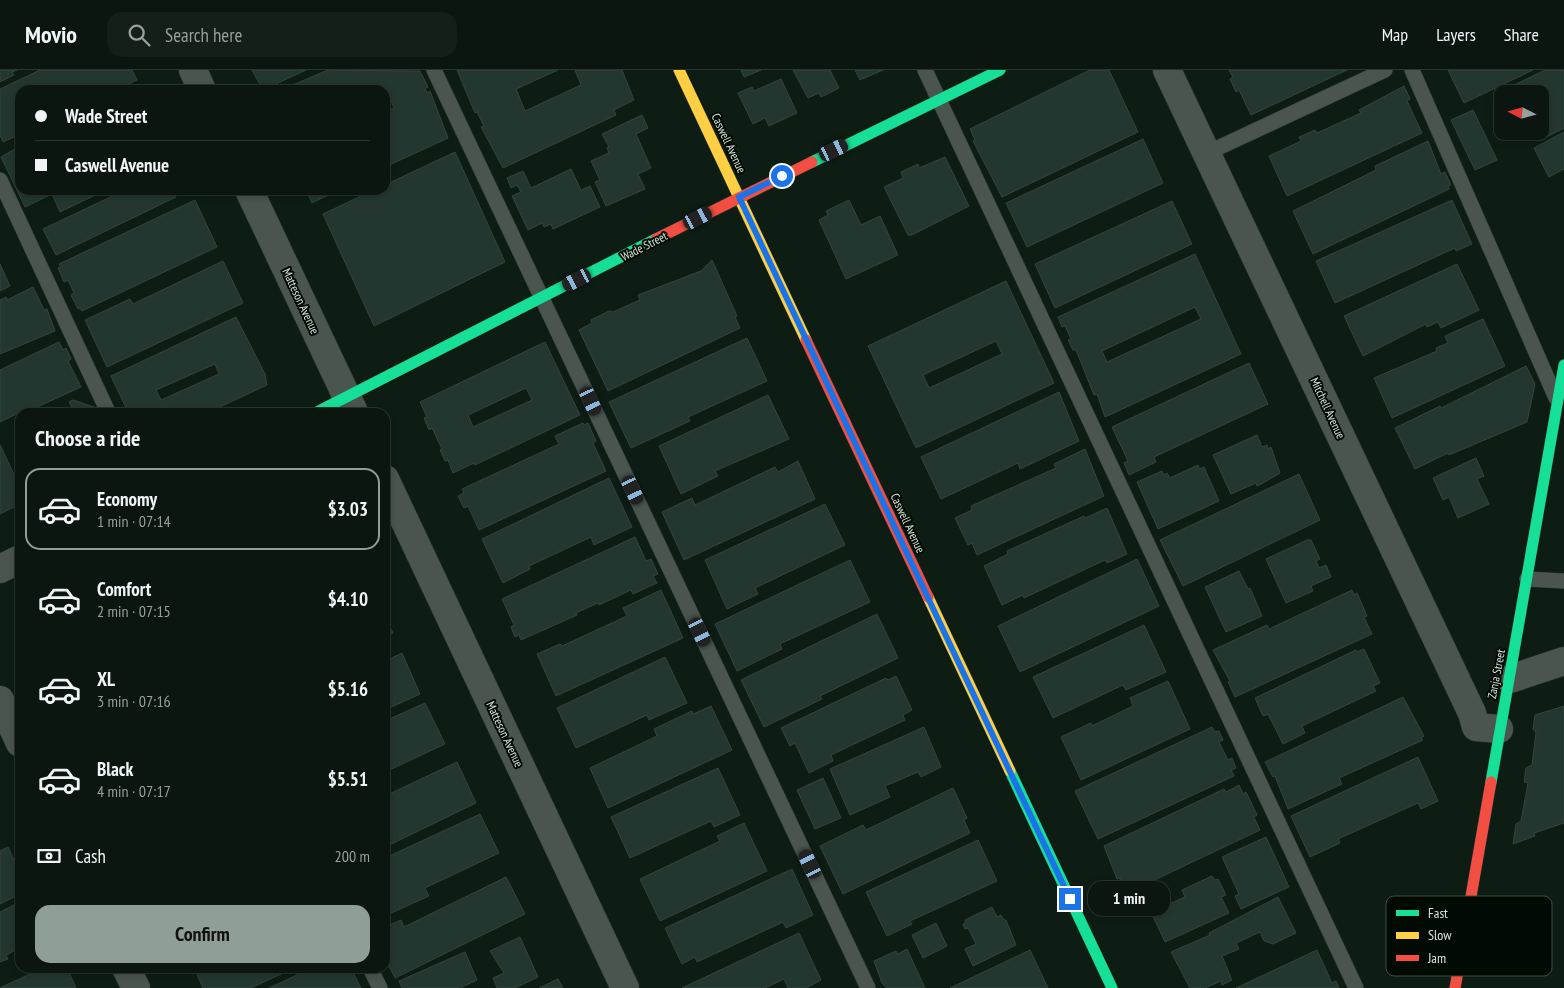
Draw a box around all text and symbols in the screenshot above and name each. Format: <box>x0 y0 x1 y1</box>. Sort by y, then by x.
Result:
search box <box>107 12 457 57</box>
text: Movio <box>25 19 77 50</box>
icon: search <box>125 21 153 49</box>
text: Search here <box>165 23 242 47</box>
text: Map <box>1382 23 1408 46</box>
text: Layers <box>1436 23 1476 46</box>
text: Share <box>1504 23 1539 46</box>
north arrow <box>1494 85 1549 140</box>
map controls <box>1494 85 1549 140</box>
text: Wade Street <box>65 104 147 128</box>
street label: Caswell Avenue <box>709 111 749 175</box>
car <box>817 137 850 163</box>
text: Caswell Avenue <box>65 153 169 177</box>
route start <box>771 165 793 187</box>
car <box>681 205 714 231</box>
street label: Wade Street <box>618 228 670 264</box>
street label: Matteson Avenue <box>279 266 323 336</box>
car <box>560 267 593 293</box>
street label: Mitchell Avenue <box>1307 375 1349 441</box>
car <box>577 384 604 418</box>
text: Choose a ride <box>35 424 140 452</box>
car <box>619 473 646 507</box>
icon: car <box>37 487 82 532</box>
text: Economy <box>97 487 157 511</box>
street label: Caswell Avenue <box>888 491 928 555</box>
text: $3.03 <box>328 497 368 521</box>
text: 1 min · 07:14 <box>97 511 171 531</box>
icon: car <box>37 577 82 622</box>
text: Comfort <box>97 577 151 601</box>
text: $4.10 <box>328 587 368 611</box>
text: 2 min · 07:15 <box>97 601 171 621</box>
car <box>686 615 713 649</box>
street label: Zanja Street <box>1484 647 1508 700</box>
icon: car <box>37 667 82 712</box>
text: XL <box>97 667 115 691</box>
text: $5.16 <box>328 677 368 701</box>
text: 3 min · 07:16 <box>97 691 171 711</box>
street label: Matteson Avenue <box>483 699 527 769</box>
icon: car <box>37 757 82 802</box>
text: Black <box>97 757 133 781</box>
text: $5.51 <box>328 767 368 791</box>
text: 4 min · 07:17 <box>97 781 171 801</box>
icon: cash <box>35 842 63 870</box>
text: Cash <box>75 844 106 868</box>
text: 200 m <box>335 846 370 866</box>
car <box>796 847 823 881</box>
callout: 1 min <box>1088 882 1170 916</box>
route end <box>1059 888 1081 910</box>
text: 1 min <box>1113 888 1145 908</box>
legend <box>1386 896 1552 976</box>
text: Fast <box>1428 904 1448 922</box>
button: Confirm <box>35 905 370 963</box>
text: Slow <box>1428 926 1452 944</box>
text: Jam <box>1427 949 1446 967</box>

